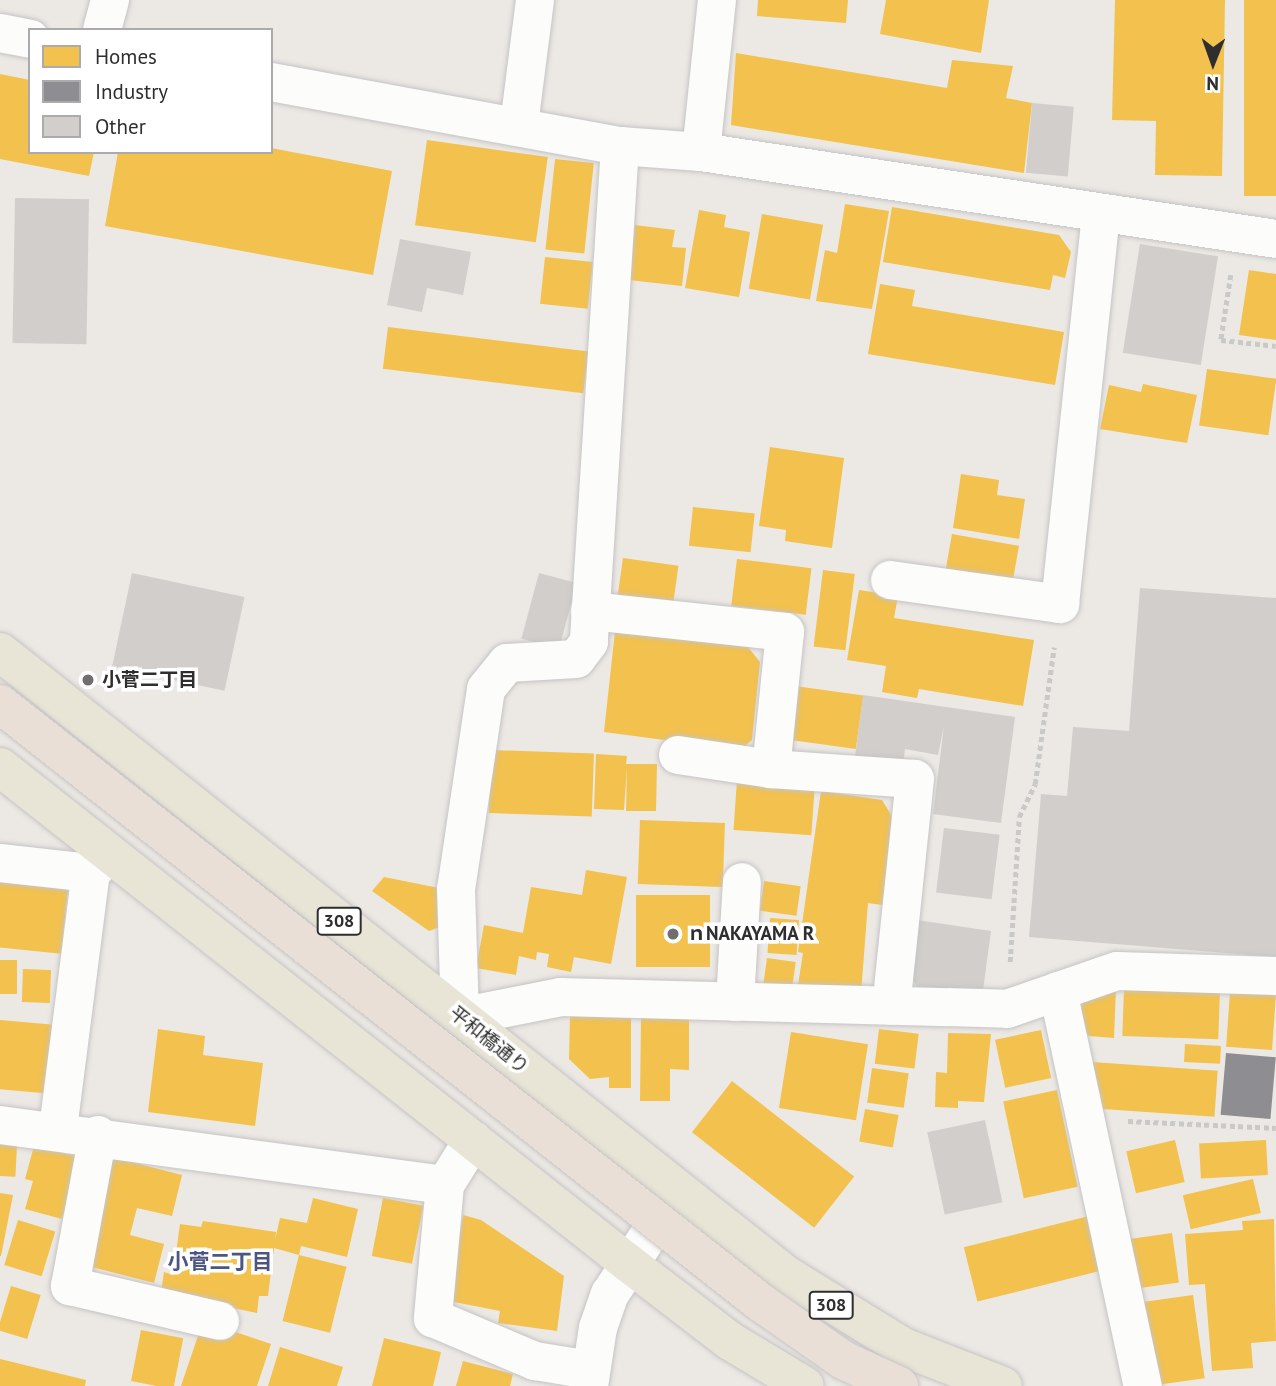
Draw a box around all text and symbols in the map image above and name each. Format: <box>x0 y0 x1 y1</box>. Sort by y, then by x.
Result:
legend <box>28 28 273 154</box>
north arrow <box>1178 28 1248 98</box>
text: Homes <box>95 43 157 70</box>
text: N <box>1206 72 1219 96</box>
text: Industry <box>95 78 168 105</box>
text: Other <box>95 113 146 140</box>
place label: 小菅二丁目 <box>102 669 197 691</box>
marker: 小菅二丁目 <box>80 672 96 688</box>
road number: 308 <box>316 906 362 936</box>
place label: ｎNAKAYAMA R <box>687 923 815 945</box>
marker: ｎNAKAYAMA R <box>665 926 681 942</box>
street label: 平和橋通り <box>445 1001 533 1079</box>
district label: 小菅二丁目 <box>168 1249 272 1275</box>
road number: 308 <box>808 1290 854 1320</box>

